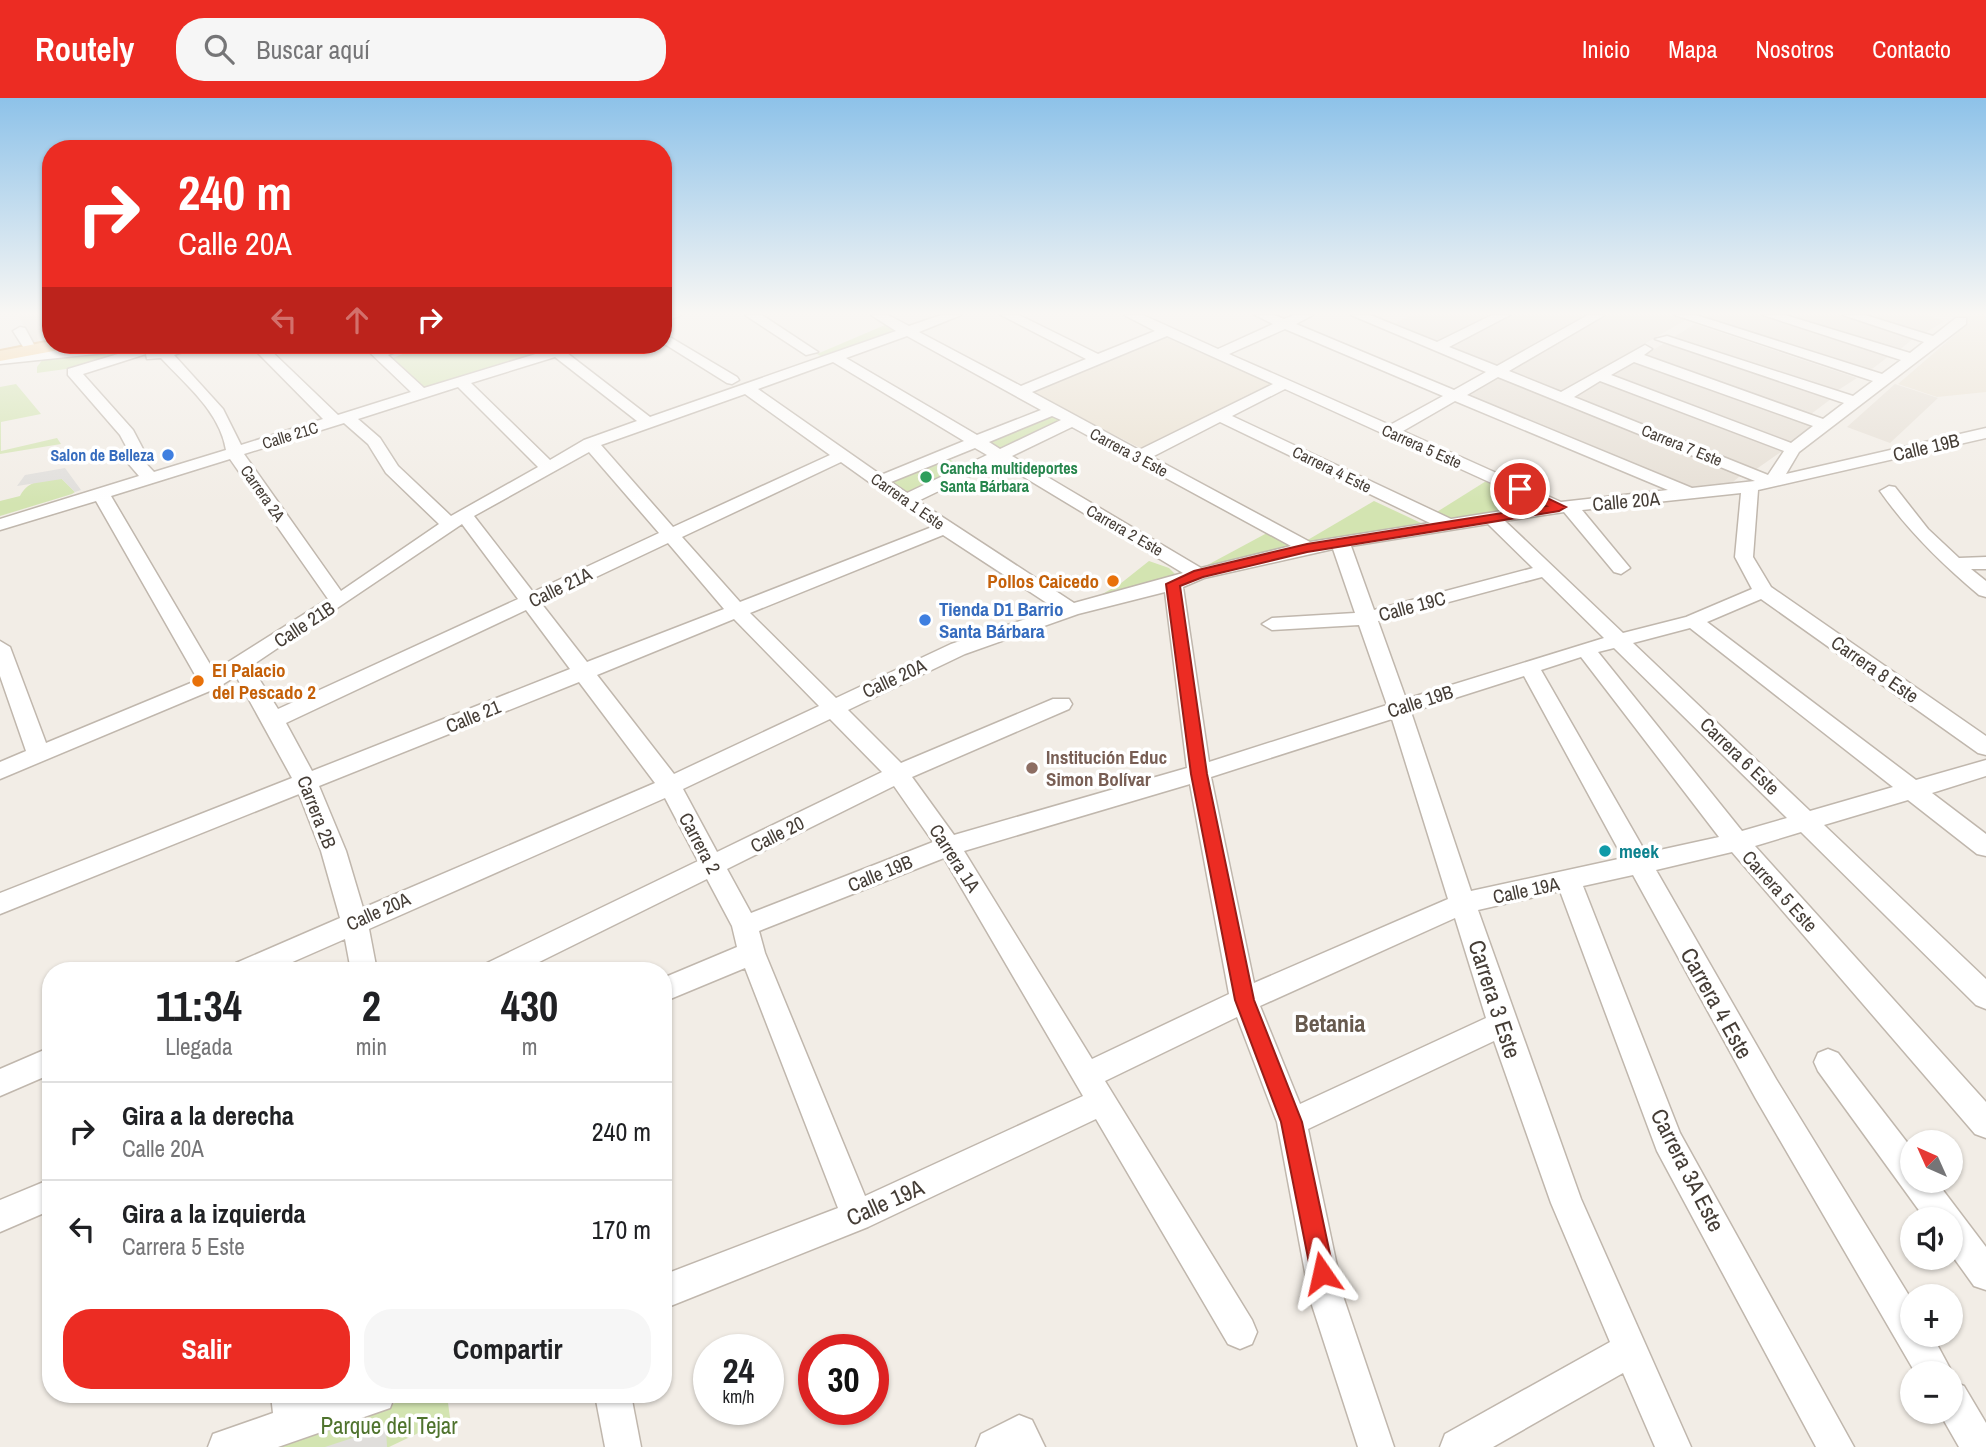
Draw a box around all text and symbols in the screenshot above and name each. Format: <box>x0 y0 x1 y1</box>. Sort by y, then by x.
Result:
search box <box>176 18 666 81</box>
text: Routely <box>35 27 134 71</box>
icon: search <box>200 30 238 68</box>
text: Buscar aquí <box>256 32 370 67</box>
text: Inicio <box>1582 33 1630 65</box>
text: Mapa <box>1668 33 1717 65</box>
text: Nosotros <box>1755 33 1834 65</box>
text: Contacto <box>1872 33 1951 65</box>
text: 240 m <box>178 159 292 225</box>
icon: right <box>63 168 154 259</box>
text: Calle 20A <box>178 222 292 265</box>
icon: left <box>265 301 303 339</box>
icon: ahead <box>338 301 376 339</box>
icon: right <box>411 301 449 339</box>
street label: Calle 21C <box>259 416 321 454</box>
street label: Carrera 5 Este <box>1379 419 1465 473</box>
street label: Carrera 7 Este <box>1638 419 1726 471</box>
street label: Carrera 3 Este <box>1086 422 1172 482</box>
street label: Calle 19B <box>1890 427 1962 467</box>
street label: Carrera 4 Este <box>1289 440 1375 498</box>
place label: Salon de Belleza <box>50 444 155 466</box>
marker: Salon de Belleza <box>160 447 176 463</box>
place label: Cancha multideportes Santa Bárbara <box>940 457 1078 497</box>
pin <box>1490 459 1550 519</box>
street label: Carrera 2A <box>236 460 291 526</box>
street label: Carrera 1 Este <box>867 468 949 534</box>
marker: Cancha multideportes Santa Bárbara <box>918 469 934 485</box>
icon: arrive <box>1501 470 1539 508</box>
street label: Calle 20A <box>1591 485 1661 517</box>
street label: Carrera 2 Este <box>1083 499 1167 561</box>
street label: Calle 21A <box>524 560 597 613</box>
place label: Pollos Caicedo <box>987 568 1099 594</box>
marker: Pollos Caicedo <box>1105 573 1121 589</box>
street label: Calle 19C <box>1376 585 1448 627</box>
street label: Calle 21B <box>269 595 339 653</box>
place label: Tienda D1 Barrio Santa Bárbara <box>939 596 1063 644</box>
marker: Tienda D1 Barrio Santa Bárbara <box>917 612 933 628</box>
street label: Carrera 8 Este <box>1826 629 1924 709</box>
street label: Calle 20A <box>858 652 931 704</box>
place label: El Palacio del Pescado 2 <box>212 657 316 705</box>
marker: El Palacio del Pescado 2 <box>190 673 206 689</box>
street label: Calle 19B <box>1384 678 1456 724</box>
street label: Calle 21 <box>442 693 505 739</box>
street label: Carrera 6 Este <box>1695 711 1785 801</box>
place label: Institución Educ Simon Bolívar <box>1046 744 1167 792</box>
marker: Institución Educ Simon Bolívar <box>1024 760 1040 776</box>
street label: Carrera 2B <box>291 772 343 852</box>
street label: Carrera 2 <box>673 808 727 878</box>
street label: Calle 20 <box>746 809 808 859</box>
street label: Carrera 1A <box>923 819 987 898</box>
place label: meek <box>1619 838 1659 864</box>
marker: meek <box>1597 843 1613 859</box>
street label: Carrera 5 Este <box>1736 845 1824 937</box>
street label: Calle 19B <box>844 848 916 898</box>
street label: Calle 19A <box>1490 870 1562 910</box>
street label: Calle 20A <box>342 885 415 937</box>
street label: Carrera 3 Este <box>1461 936 1529 1062</box>
street label: Carrera 4 Este <box>1674 942 1760 1064</box>
text: 11:34 <box>156 978 242 1034</box>
text: 2 <box>362 978 381 1034</box>
text: 430 <box>501 978 558 1034</box>
district label: Betania <box>1294 1007 1366 1039</box>
text: Llegada <box>165 1031 232 1062</box>
text: min <box>356 1031 387 1062</box>
text: m <box>522 1031 537 1062</box>
text: Gira a la derecha <box>122 1098 294 1133</box>
street label: Carrera 3A Este <box>1644 1103 1732 1237</box>
icon: right <box>63 1112 101 1150</box>
text: 240 m <box>592 1114 651 1149</box>
north arrow <box>1900 1130 1964 1194</box>
map controls <box>1900 1130 1963 1424</box>
text: Calle 20A <box>122 1133 204 1164</box>
street label: Calle 19A <box>841 1171 929 1233</box>
text: Gira a la izquierda <box>122 1196 306 1231</box>
button: sound <box>1900 1207 1963 1270</box>
icon: left <box>63 1210 101 1248</box>
text: 170 m <box>592 1212 651 1247</box>
text: Carrera 5 Este <box>122 1231 245 1262</box>
position arrow <box>1285 1236 1359 1310</box>
button: + <box>1900 1284 1963 1347</box>
button: Salir <box>63 1309 350 1389</box>
button: Compartir <box>364 1309 651 1389</box>
speed limit sign: 30 <box>798 1334 889 1425</box>
text: 24 <box>723 1347 754 1394</box>
button: − <box>1900 1361 1963 1424</box>
text: km/h <box>723 1384 755 1409</box>
park label: Parque del Tejar <box>320 1410 458 1441</box>

